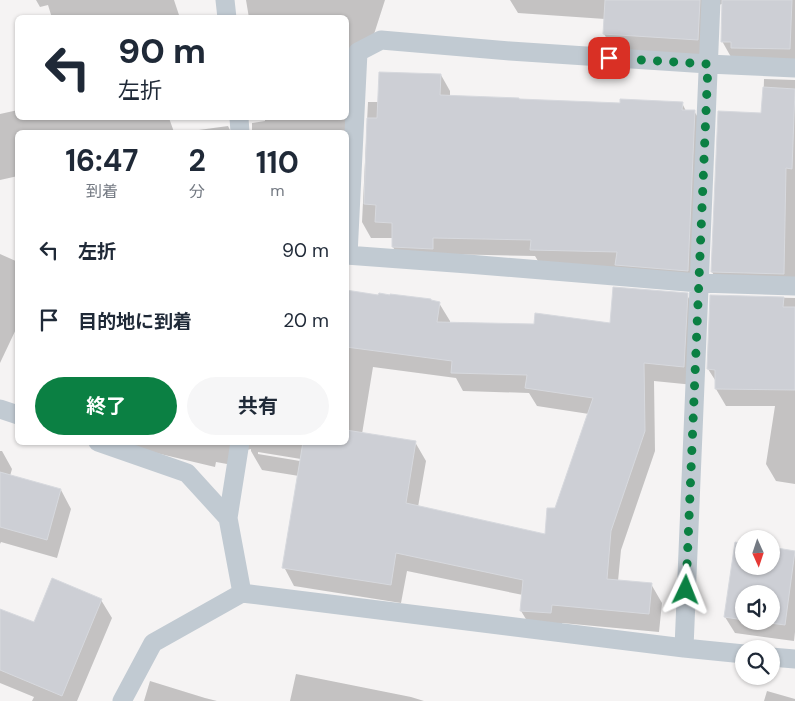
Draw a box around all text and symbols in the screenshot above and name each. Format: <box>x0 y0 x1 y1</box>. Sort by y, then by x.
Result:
text: 90 m <box>118 28 206 74</box>
icon: left <box>35 35 100 100</box>
pin <box>588 37 630 79</box>
icon: arrive <box>595 44 623 72</box>
text: 左折 <box>118 76 162 105</box>
text: 16:47 <box>65 141 138 180</box>
text: 2 <box>188 141 206 180</box>
text: 110 <box>256 143 299 182</box>
text: m <box>270 180 284 201</box>
text: 到着 <box>86 181 118 202</box>
text: 分 <box>189 181 205 202</box>
icon: left <box>35 236 63 264</box>
text: 90 m <box>282 238 329 263</box>
text: 左折 <box>78 239 116 264</box>
icon: arrive <box>35 306 63 334</box>
text: 20 m <box>283 308 329 333</box>
text: 目的地に到着 <box>78 309 192 334</box>
button: 終了 <box>35 377 177 435</box>
button: 共有 <box>187 377 329 435</box>
north arrow <box>735 530 780 575</box>
map controls <box>735 530 780 685</box>
position arrow <box>659 563 711 615</box>
button: sound <box>735 585 780 630</box>
button: search <box>735 640 780 685</box>

